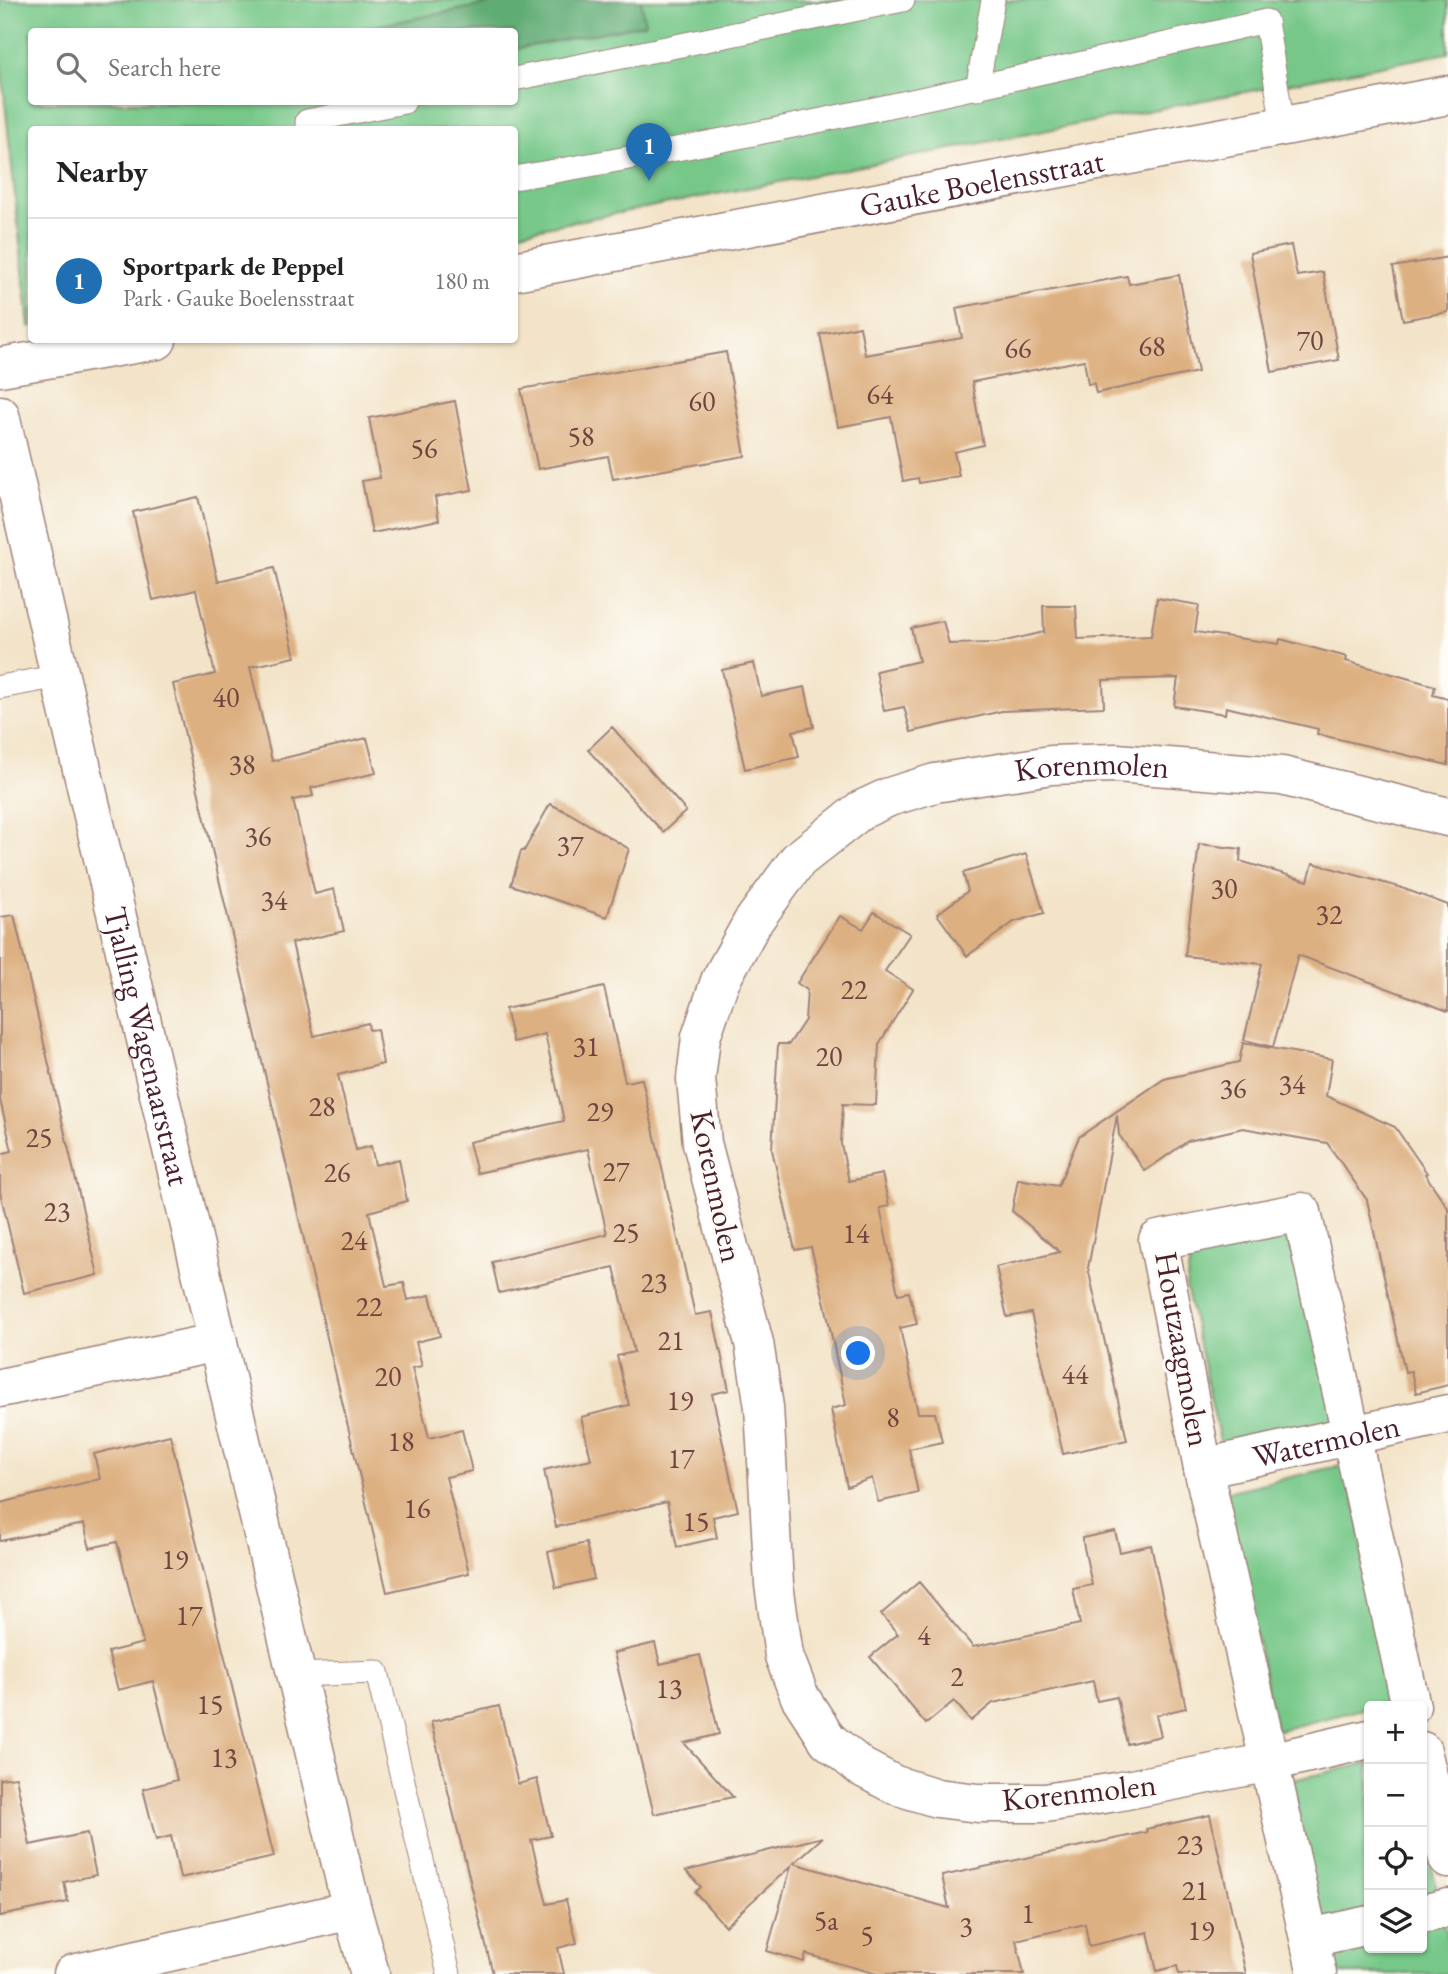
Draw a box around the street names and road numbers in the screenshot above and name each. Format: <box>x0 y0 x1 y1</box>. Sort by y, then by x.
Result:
street label: Gauke Boelensstraat <box>856 139 1108 226</box>
street label: Korenmolen <box>1011 742 1171 791</box>
street label: Tjalling Wagenaarstraat <box>94 902 201 1190</box>
street label: Korenmolen <box>680 1106 754 1266</box>
street label: Houtzaagmolen <box>1145 1248 1221 1450</box>
street label: Watermolen <box>1249 1404 1404 1477</box>
street label: Korenmolen <box>1000 1763 1158 1821</box>

